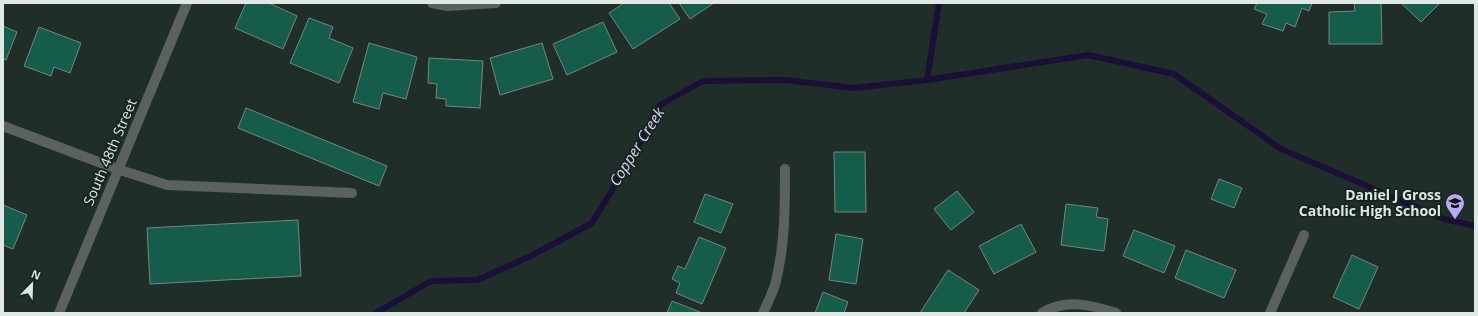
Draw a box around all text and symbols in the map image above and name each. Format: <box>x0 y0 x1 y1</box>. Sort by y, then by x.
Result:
street label: South 48th Street <box>78 96 141 208</box>
water label: Copper Creek <box>604 103 669 189</box>
place label: Daniel J Gross Catholic High School <box>1299 185 1441 220</box>
school or university icon: Daniel J Gross Catholic High School <box>1444 192 1466 220</box>
north arrow <box>12 264 52 304</box>
text: N <box>29 266 43 283</box>

